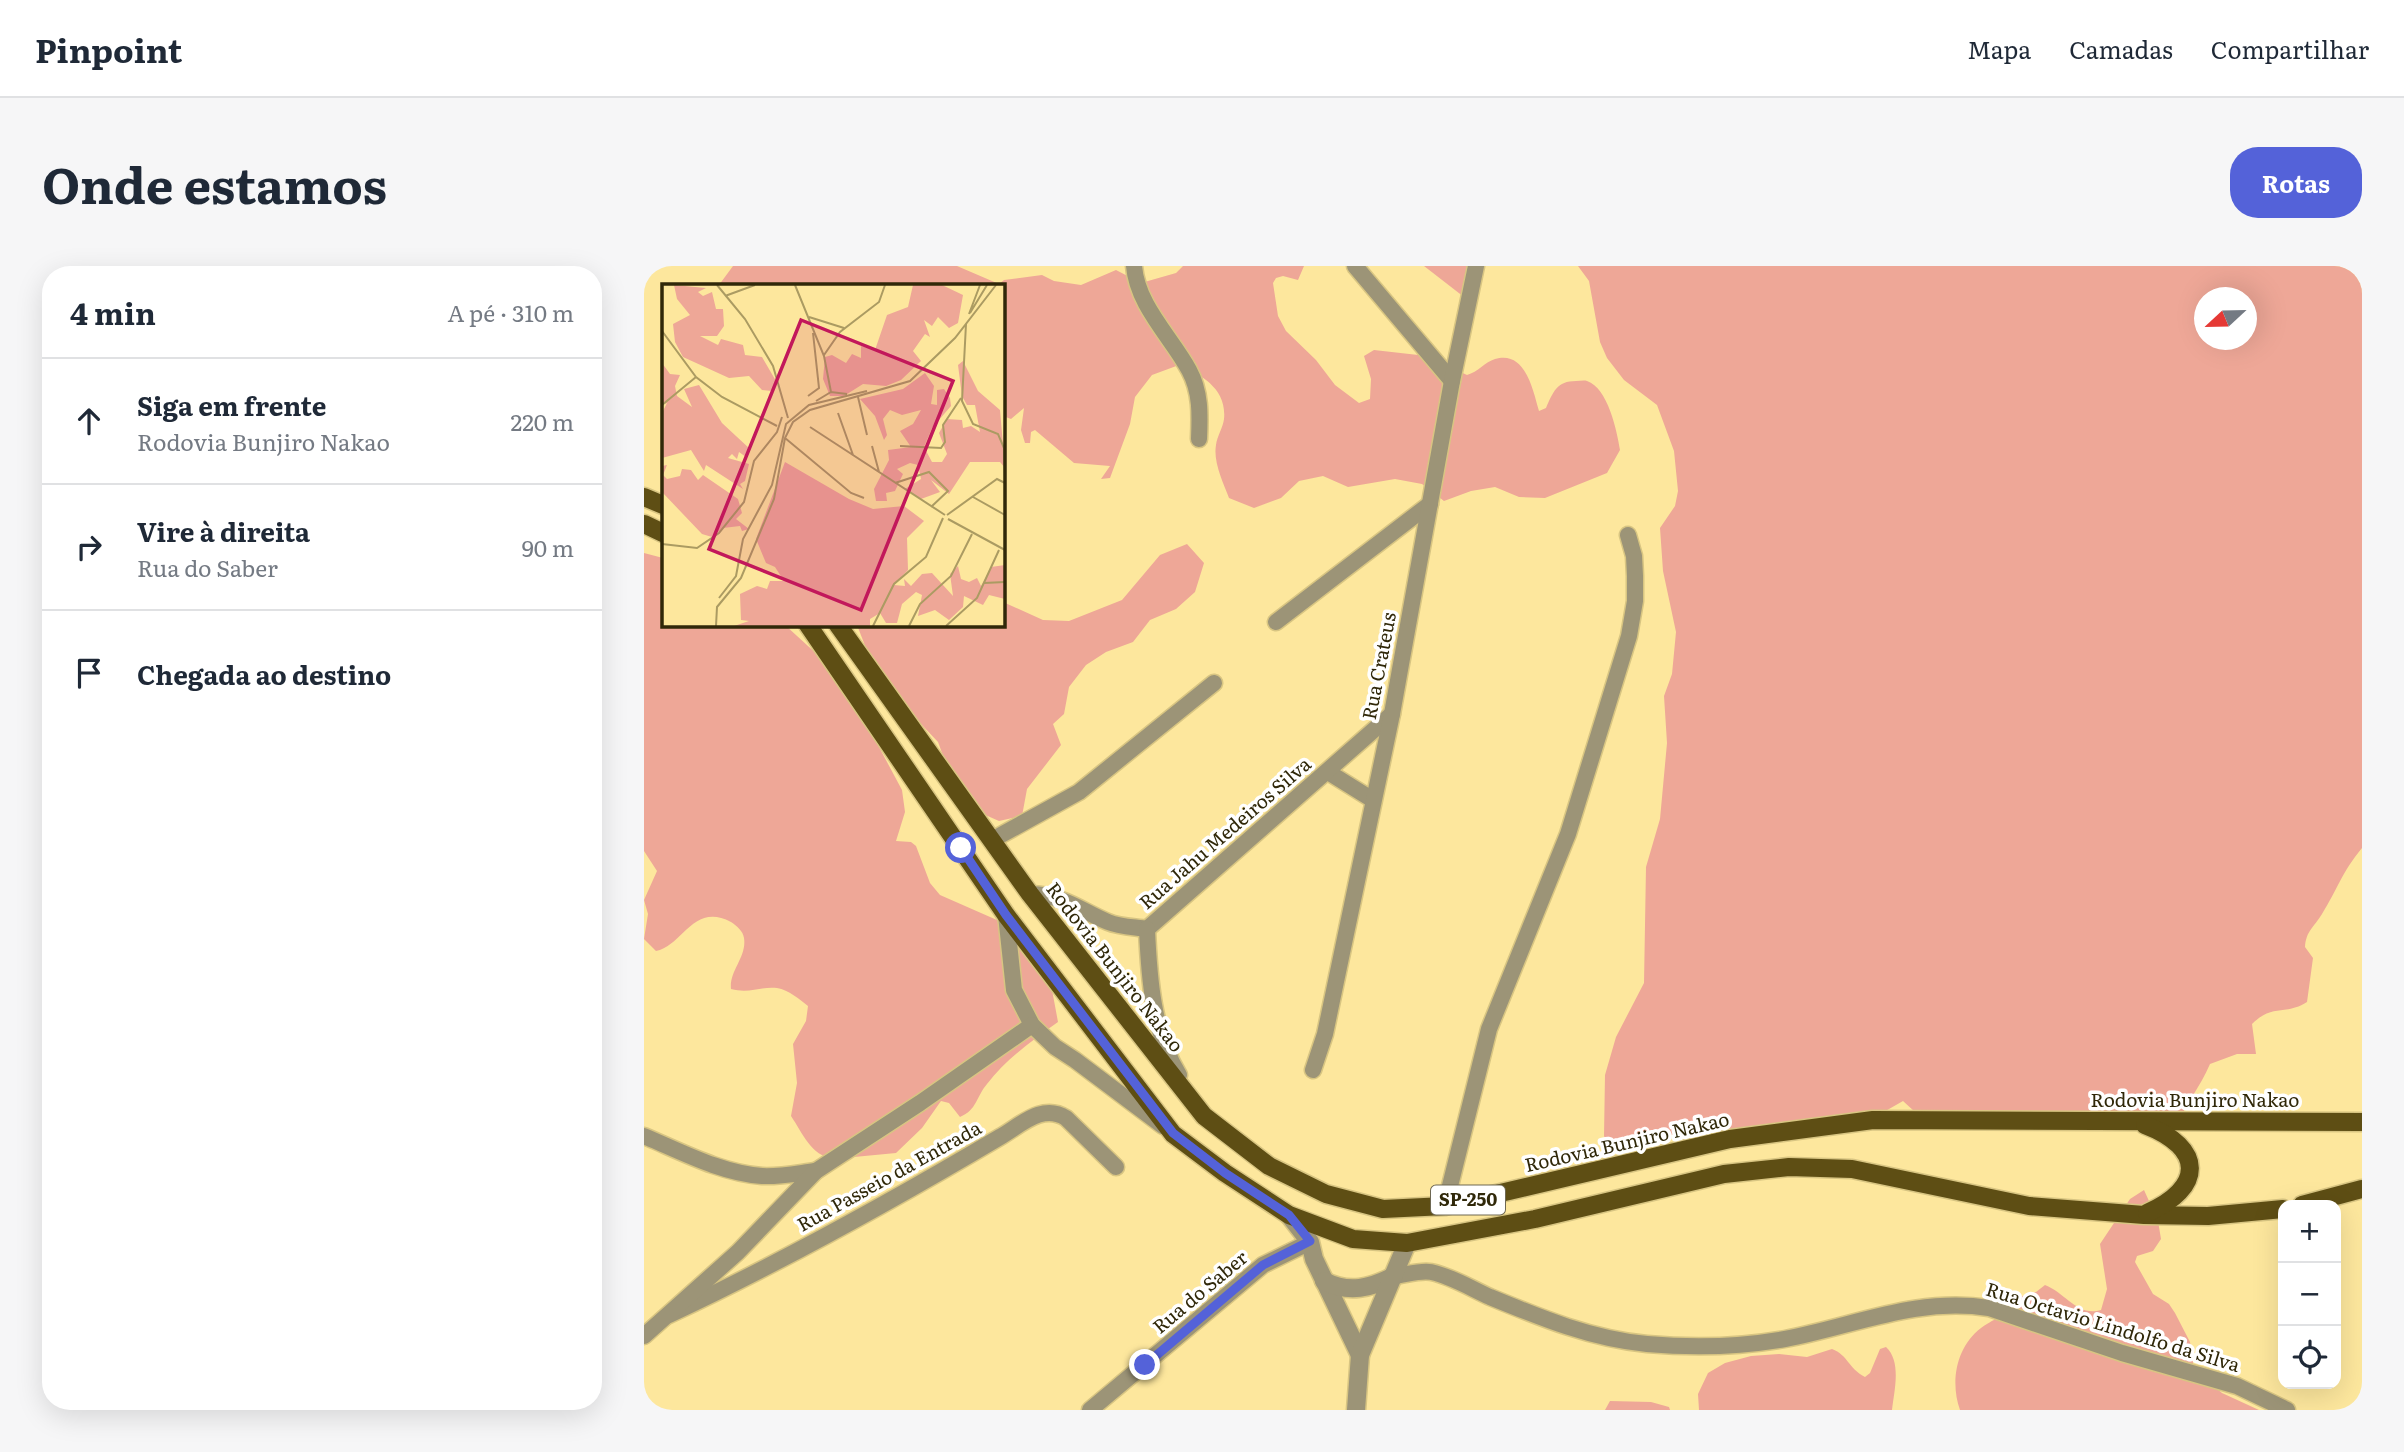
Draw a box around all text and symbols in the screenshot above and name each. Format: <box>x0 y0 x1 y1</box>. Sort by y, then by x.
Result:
text: Pinpoint <box>35 24 182 73</box>
text: Mapa <box>1967 31 2031 66</box>
text: Camadas <box>2069 31 2173 66</box>
text: Compartilhar <box>2211 31 2369 66</box>
text: Onde estamos <box>42 146 387 219</box>
button: Rotas <box>2230 147 2362 218</box>
inset map <box>662 284 1004 626</box>
north arrow <box>2194 287 2257 350</box>
text: 4 min <box>70 290 156 334</box>
text: A pé · 310 m <box>447 295 574 329</box>
text: Siga em frente <box>137 385 326 424</box>
icon: ahead <box>70 402 108 440</box>
text: 220 m <box>510 404 574 438</box>
text: Rodovia Bunjiro Nakao <box>137 424 390 458</box>
text: Vire à direita <box>137 511 310 550</box>
icon: right <box>70 528 108 566</box>
text: 90 m <box>522 530 574 564</box>
text: Rua do Saber <box>137 550 278 584</box>
street label: Rua Crateus <box>1354 609 1402 722</box>
icon: arrive <box>70 654 108 692</box>
text: Chegada ao destino <box>137 654 391 693</box>
street label: Rua Jahu Medeiros Silva <box>1132 749 1317 915</box>
route start <box>945 832 976 863</box>
street label: Rodovia Bunjiro Nakao <box>1040 875 1191 1057</box>
street label: Rodovia Bunjiro Nakao <box>2090 1085 2300 1113</box>
street label: Rodovia Bunjiro Nakao <box>1522 1104 1732 1178</box>
street label: Rua Passeio da Entrada <box>791 1112 986 1238</box>
road number: SP-250 <box>1431 1185 1505 1214</box>
map controls <box>2278 1200 2341 1389</box>
button: + <box>2278 1200 2341 1263</box>
street label: Rua do Saber <box>1146 1243 1253 1339</box>
button: − <box>2278 1263 2341 1326</box>
street label: Rua Octavio Lindolfo da Silva <box>1983 1274 2245 1378</box>
button: locate <box>2278 1326 2341 1389</box>
route end <box>1129 1349 1160 1380</box>

